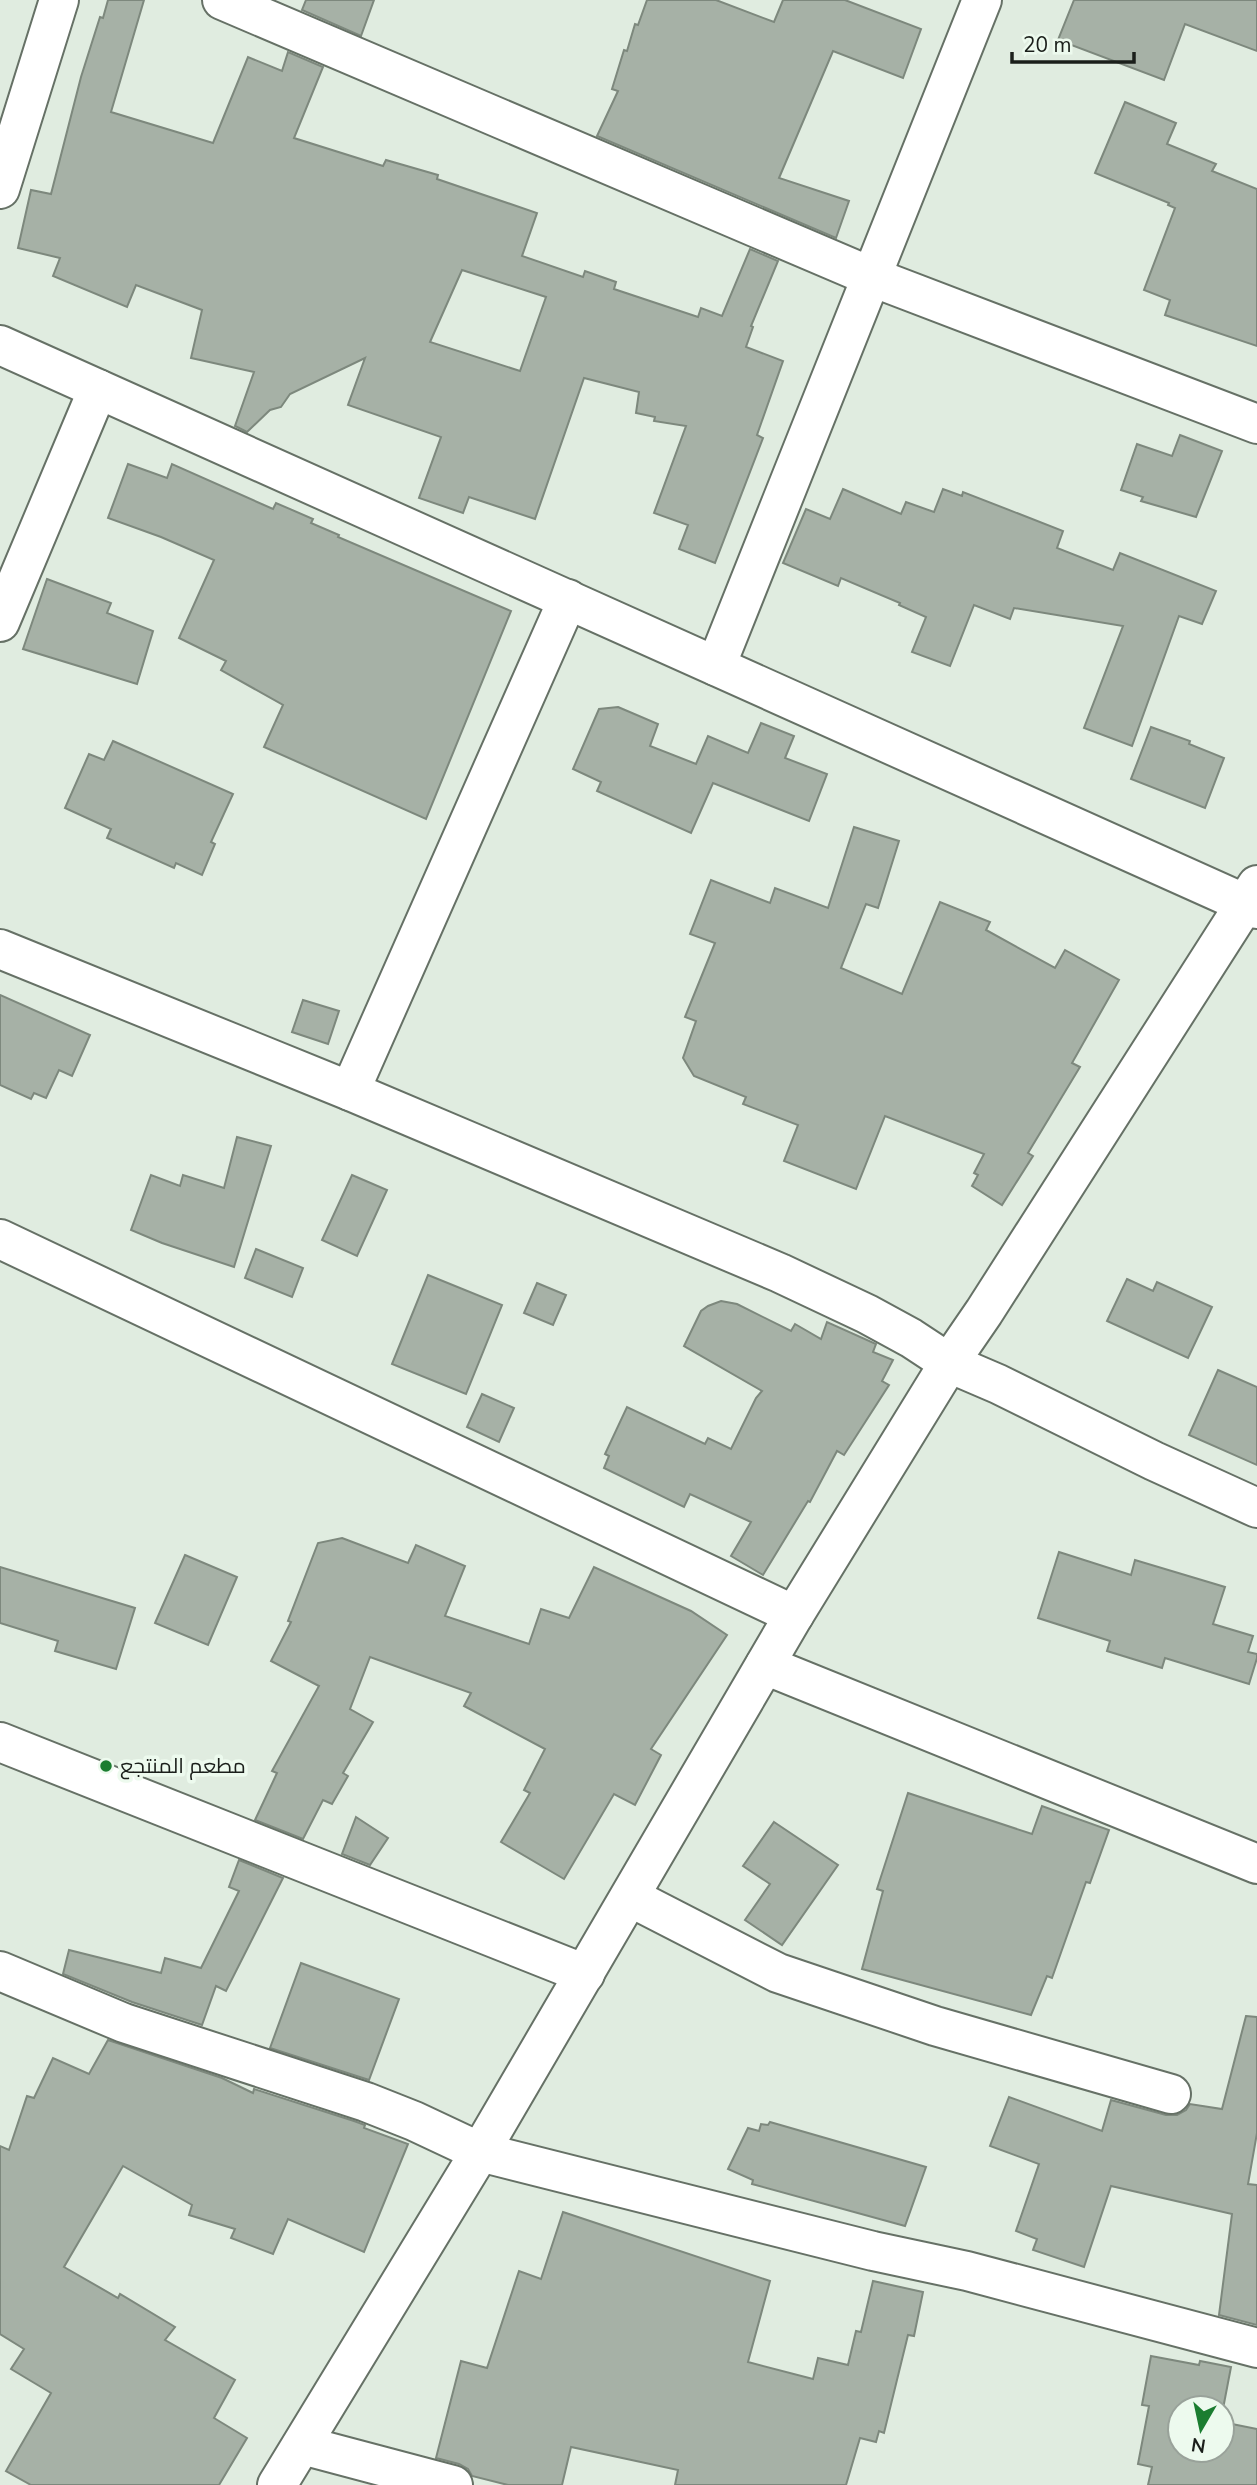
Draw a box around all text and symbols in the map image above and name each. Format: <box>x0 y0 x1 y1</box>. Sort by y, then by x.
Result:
scale bar <box>1012 21 1134 65</box>
text: 20 m <box>1023 31 1072 59</box>
place label: مطعم المنتجع <box>120 1752 246 1780</box>
marker: مطعم المنتجع <box>98 1758 114 1774</box>
north arrow <box>1166 2394 1236 2464</box>
text: N <box>1189 2431 1208 2459</box>

